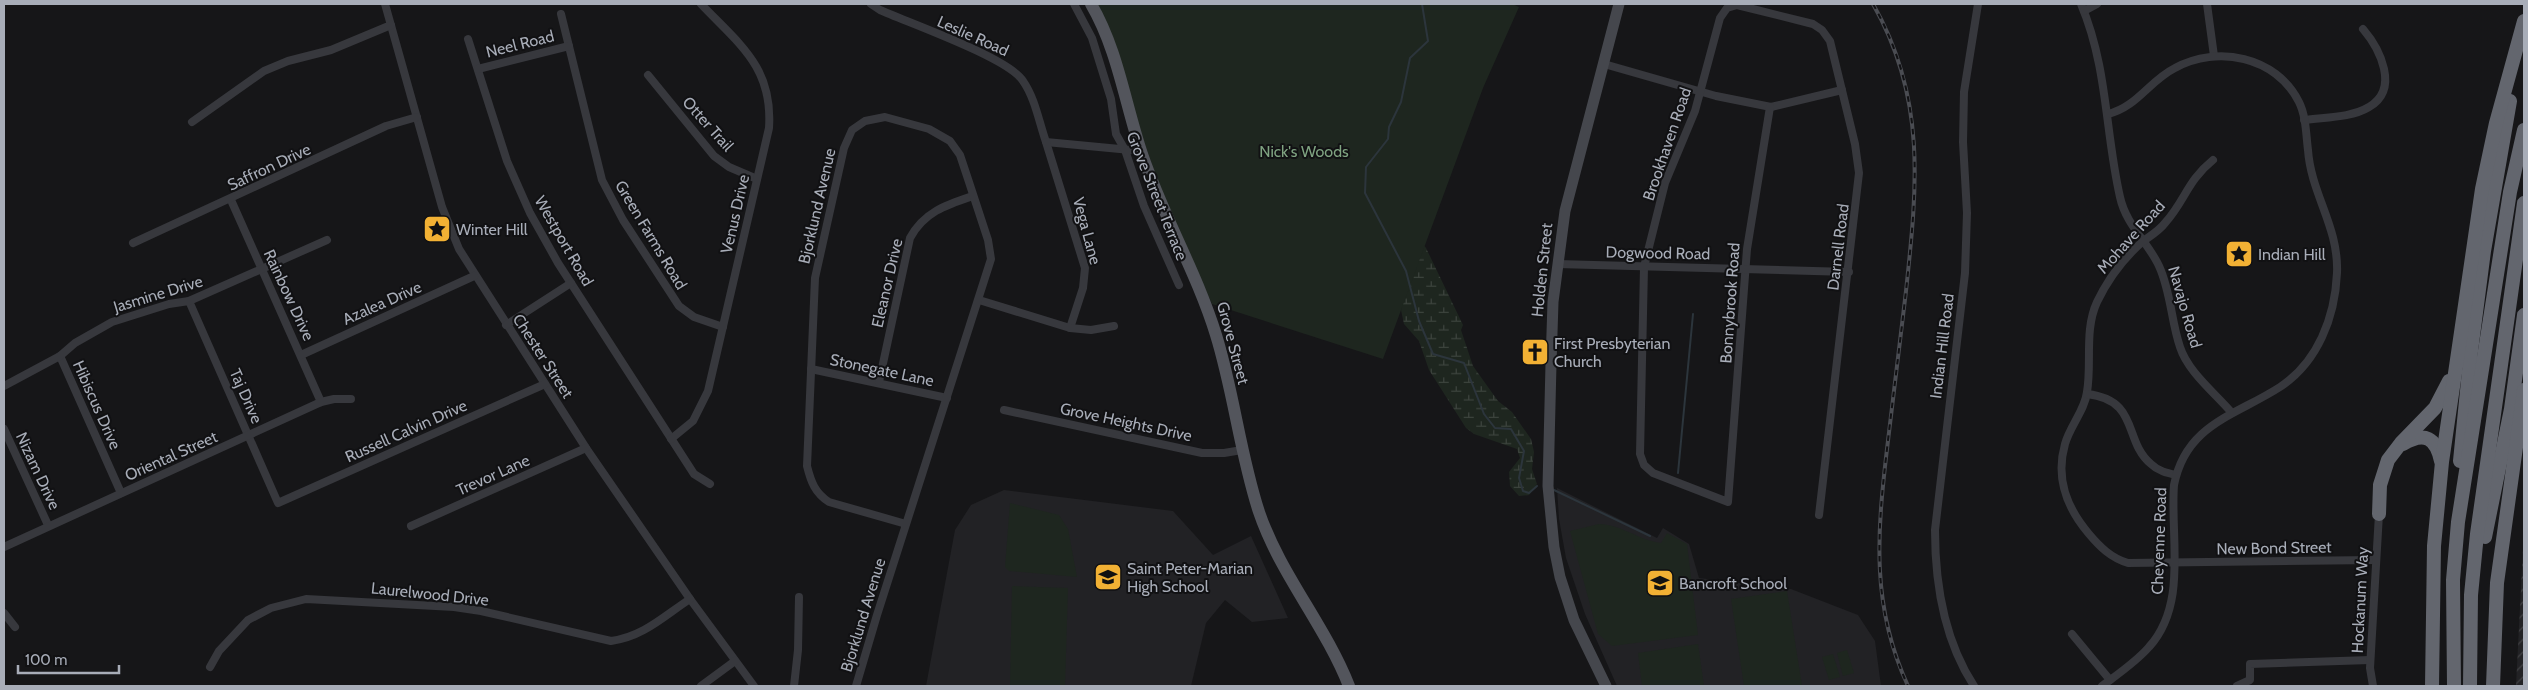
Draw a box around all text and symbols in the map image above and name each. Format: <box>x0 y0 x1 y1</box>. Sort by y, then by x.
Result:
street label: Leslie Road <box>934 12 1012 60</box>
street label: Neel Road <box>484 26 556 62</box>
street label: Brookhaven Road <box>1639 85 1695 203</box>
street label: Otter Trail <box>679 93 738 155</box>
street label: Grove Street Terrace <box>1123 129 1191 263</box>
street label: Saffron Drive <box>224 139 314 195</box>
park label: Nick's Woods <box>1259 142 1349 161</box>
street label: Bjorklund Avenue <box>794 146 840 266</box>
street label: Venus Drive <box>717 173 753 255</box>
street label: Green Farms Road <box>611 177 691 293</box>
street label: Westport Road <box>530 192 598 290</box>
street label: Vega Lane <box>1069 195 1105 267</box>
street label: Mohave Road <box>2093 196 2169 278</box>
street label: Darnell Road <box>1823 203 1853 291</box>
place icon: Winter Hill <box>422 214 452 244</box>
place label: Winter Hill <box>456 220 528 239</box>
street label: Holden Street <box>1528 222 1556 318</box>
street label: Eleanor Drive <box>868 237 906 329</box>
place icon: Indian Hill <box>2224 239 2254 269</box>
street label: Bonnybrook Road <box>1716 242 1744 364</box>
street label: Dogwood Road <box>1606 243 1710 263</box>
place label: Indian Hill <box>2258 245 2326 264</box>
street label: Rainbow Drive <box>260 246 318 344</box>
street label: Navajo Road <box>2164 264 2206 350</box>
street label: Jasmine Drive <box>110 271 205 317</box>
street label: Azalea Drive <box>340 277 424 329</box>
street label: Indian Hill Road <box>1926 292 1958 400</box>
street label: Grove Street <box>1213 300 1253 387</box>
street label: Chester Street <box>509 310 578 402</box>
place label: First Presbyterian Church <box>1554 334 1670 371</box>
church icon: First Presbyterian Church <box>1520 337 1550 367</box>
street label: Stonegate Lane <box>828 350 936 390</box>
street label: Hibiscus Drive <box>69 358 125 452</box>
street label: Taj Drive <box>226 366 266 426</box>
street label: Russell Calvin Drive <box>342 396 470 466</box>
street label: Grove Heights Drive <box>1058 399 1194 445</box>
street label: Oriental Street <box>122 427 221 485</box>
street label: Nizam Drive <box>12 429 64 513</box>
street label: Trevor Lane <box>453 450 533 500</box>
street label: Cheyenne Road <box>2148 487 2170 595</box>
street label: New Bond Street <box>2216 537 2332 559</box>
street label: Hockanum Way <box>2348 546 2372 654</box>
street label: Bjorklund Avenue <box>837 556 889 674</box>
place label: Saint Peter-Marian High School <box>1127 559 1253 596</box>
school or university icon: Saint Peter-Marian High School <box>1093 562 1123 592</box>
school or university icon: Bancroft School <box>1645 568 1675 598</box>
place label: Bancroft School <box>1679 574 1787 593</box>
street label: Laurelwood Drive <box>370 578 490 610</box>
scale bar <box>18 642 119 674</box>
text: 100 m <box>25 651 67 669</box>

